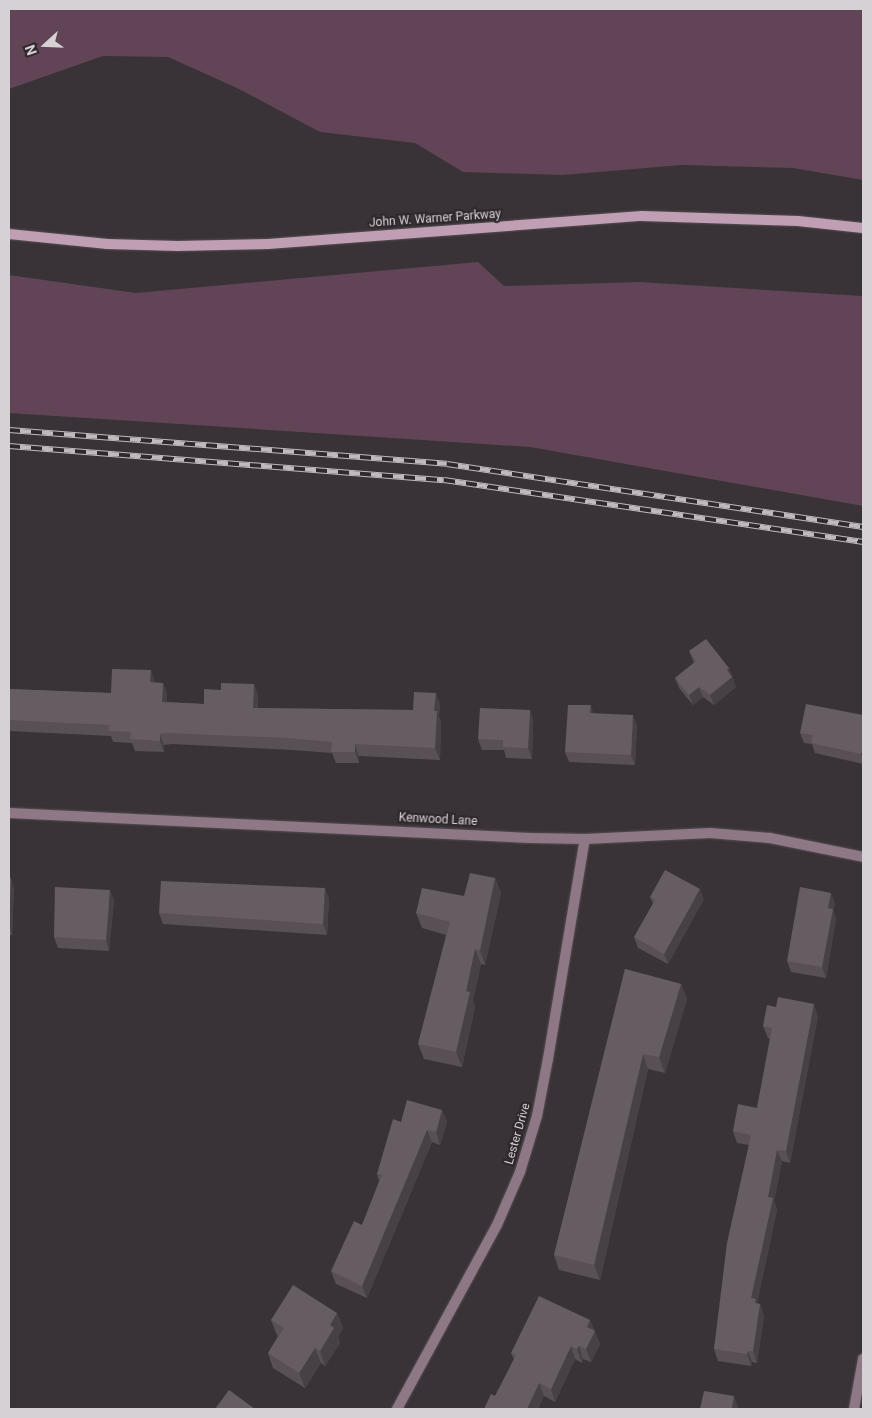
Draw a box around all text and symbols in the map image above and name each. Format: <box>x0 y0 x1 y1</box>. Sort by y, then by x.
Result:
north arrow <box>20 20 70 70</box>
text: N <box>22 43 40 58</box>
street label: John W. Warner Parkway <box>369 207 501 231</box>
street label: Kenwood Lane <box>398 811 478 829</box>
street label: Lester Drive <box>502 1102 534 1166</box>

